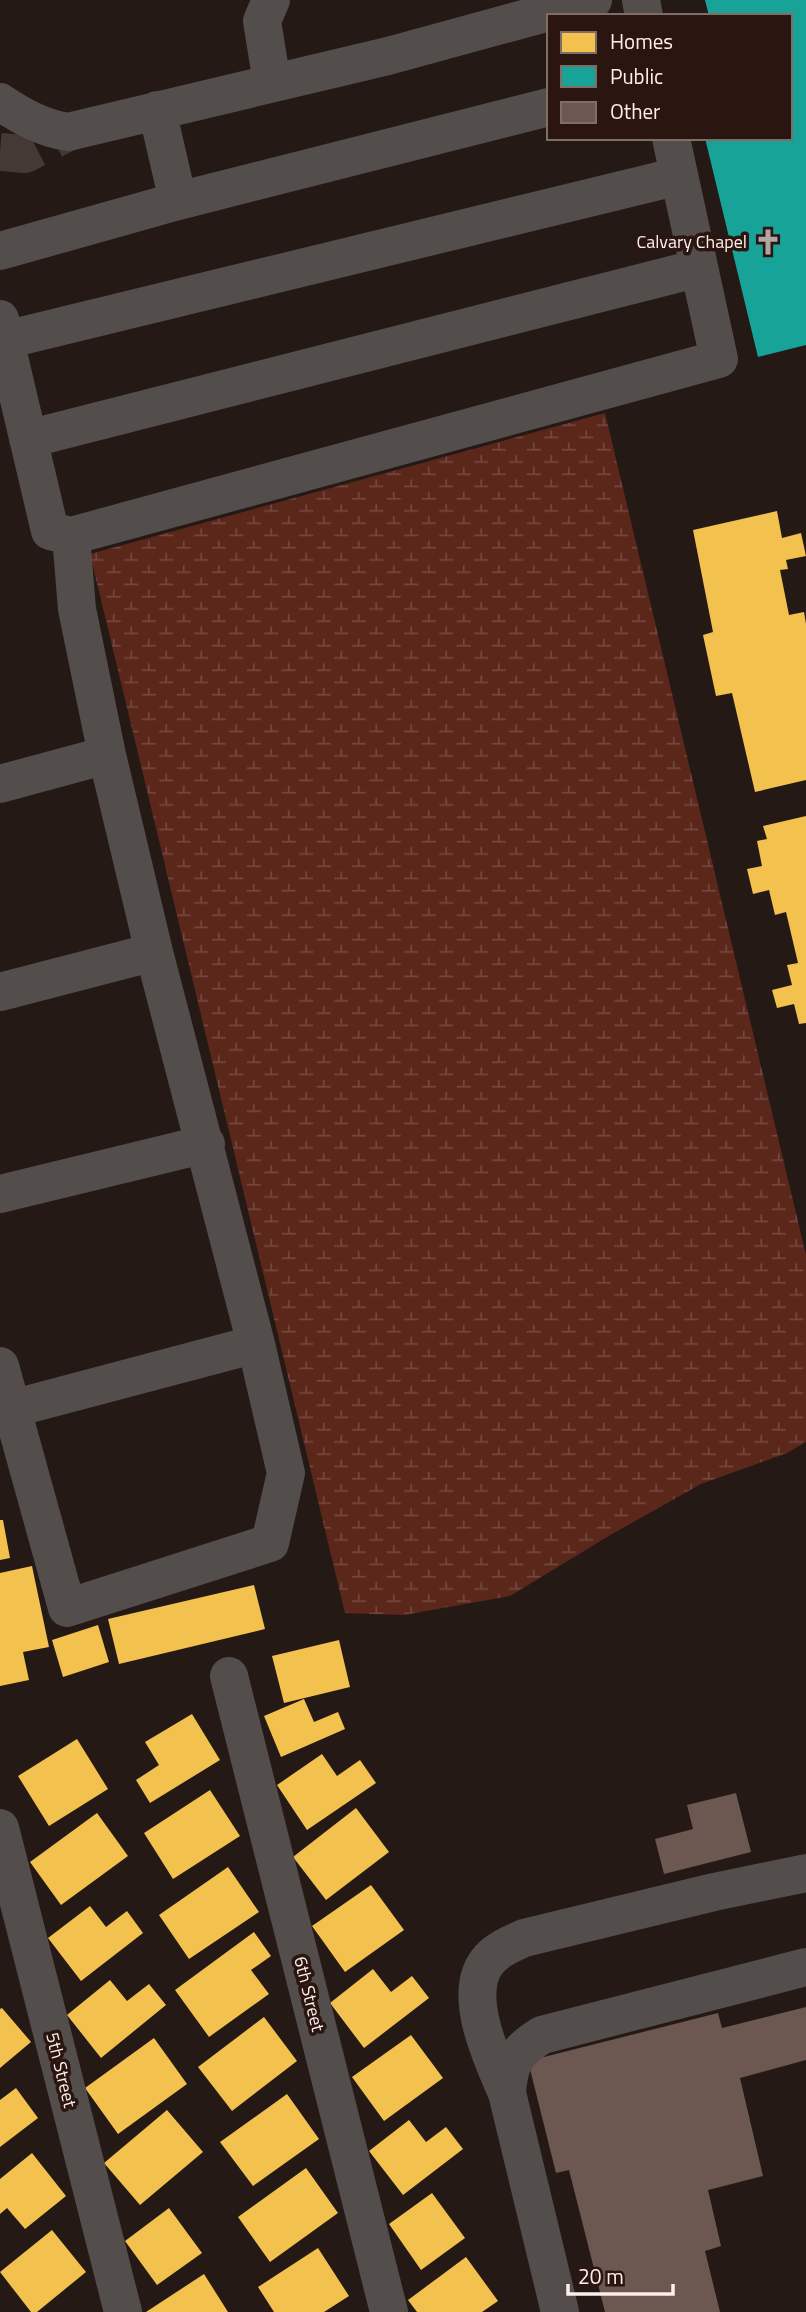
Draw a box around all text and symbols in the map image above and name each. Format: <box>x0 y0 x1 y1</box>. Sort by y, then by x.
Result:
legend <box>547 14 792 140</box>
text: Homes <box>610 25 673 57</box>
text: Public <box>610 60 663 92</box>
text: Other <box>610 95 660 127</box>
church icon: Calvary Chapel <box>753 227 783 257</box>
place label: Calvary Chapel <box>636 228 747 255</box>
street label: 6th Street <box>287 1954 332 2035</box>
street label: 5th Street <box>39 2030 84 2111</box>
scale bar <box>568 2252 673 2296</box>
text: 20 m <box>578 2260 624 2292</box>

